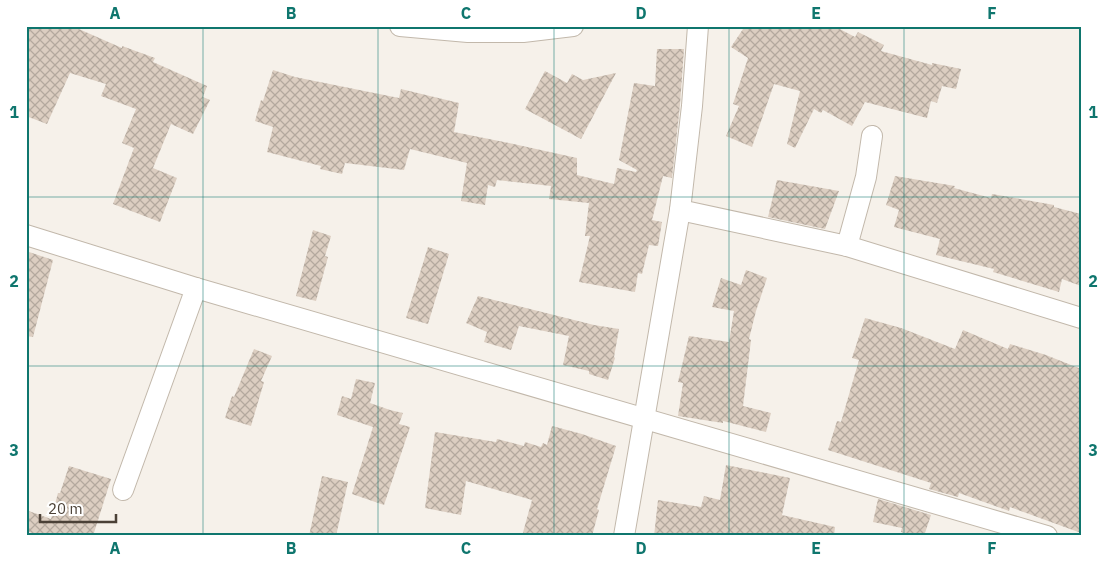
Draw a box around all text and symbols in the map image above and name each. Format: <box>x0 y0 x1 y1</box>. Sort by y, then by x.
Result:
text: A <box>110 3 121 23</box>
text: B <box>286 3 297 23</box>
text: C <box>461 3 471 23</box>
text: D <box>635 3 647 23</box>
text: E <box>811 3 821 23</box>
text: F <box>987 3 997 23</box>
text: 1 <box>9 102 19 122</box>
text: 1 <box>1088 102 1098 122</box>
text: 2 <box>9 271 19 291</box>
text: 2 <box>1088 271 1098 291</box>
text: 3 <box>9 440 19 460</box>
text: 3 <box>1088 440 1098 460</box>
scale bar <box>40 492 116 524</box>
text: 20 m <box>48 499 83 518</box>
text: A <box>110 538 121 558</box>
text: B <box>286 538 297 558</box>
text: C <box>461 538 471 558</box>
text: D <box>635 538 647 558</box>
text: E <box>811 538 821 558</box>
text: F <box>987 538 997 558</box>

